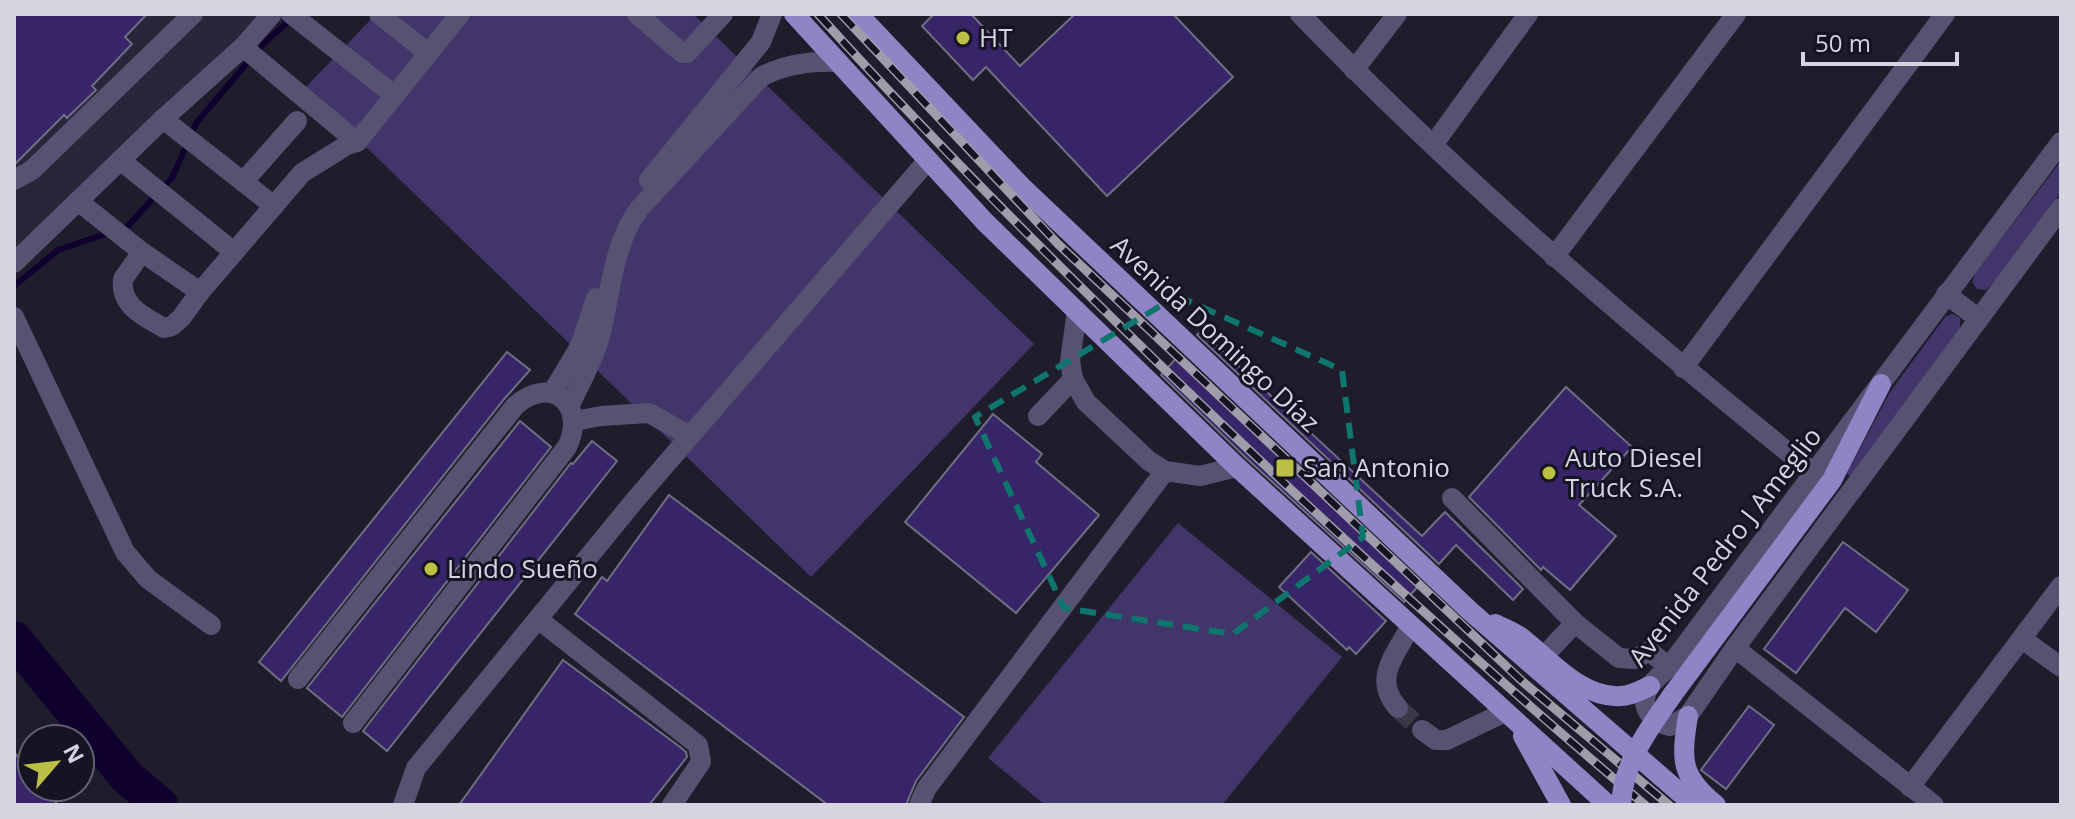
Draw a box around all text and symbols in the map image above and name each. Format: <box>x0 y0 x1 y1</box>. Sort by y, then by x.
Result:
scale bar <box>1803 16 1957 66</box>
place label: HT <box>979 19 1013 55</box>
text: 50 m <box>1815 26 1871 59</box>
marker: HT <box>954 29 972 47</box>
street label: Avenida Domingo Díaz <box>1103 227 1328 440</box>
street label: Avenida Pedro J Ameglio <box>1619 419 1829 674</box>
place label: Auto Diesel Truck S.A. <box>1565 439 1703 505</box>
place label: San Antonio <box>1303 449 1450 485</box>
marker: San Antonio <box>1274 457 1296 479</box>
marker: Auto Diesel Truck S.A. <box>1540 464 1558 482</box>
place label: Lindo Sueño <box>447 550 598 586</box>
marker: Lindo Sueño <box>422 560 440 578</box>
north arrow <box>16 723 96 803</box>
text: N <box>57 738 92 768</box>

